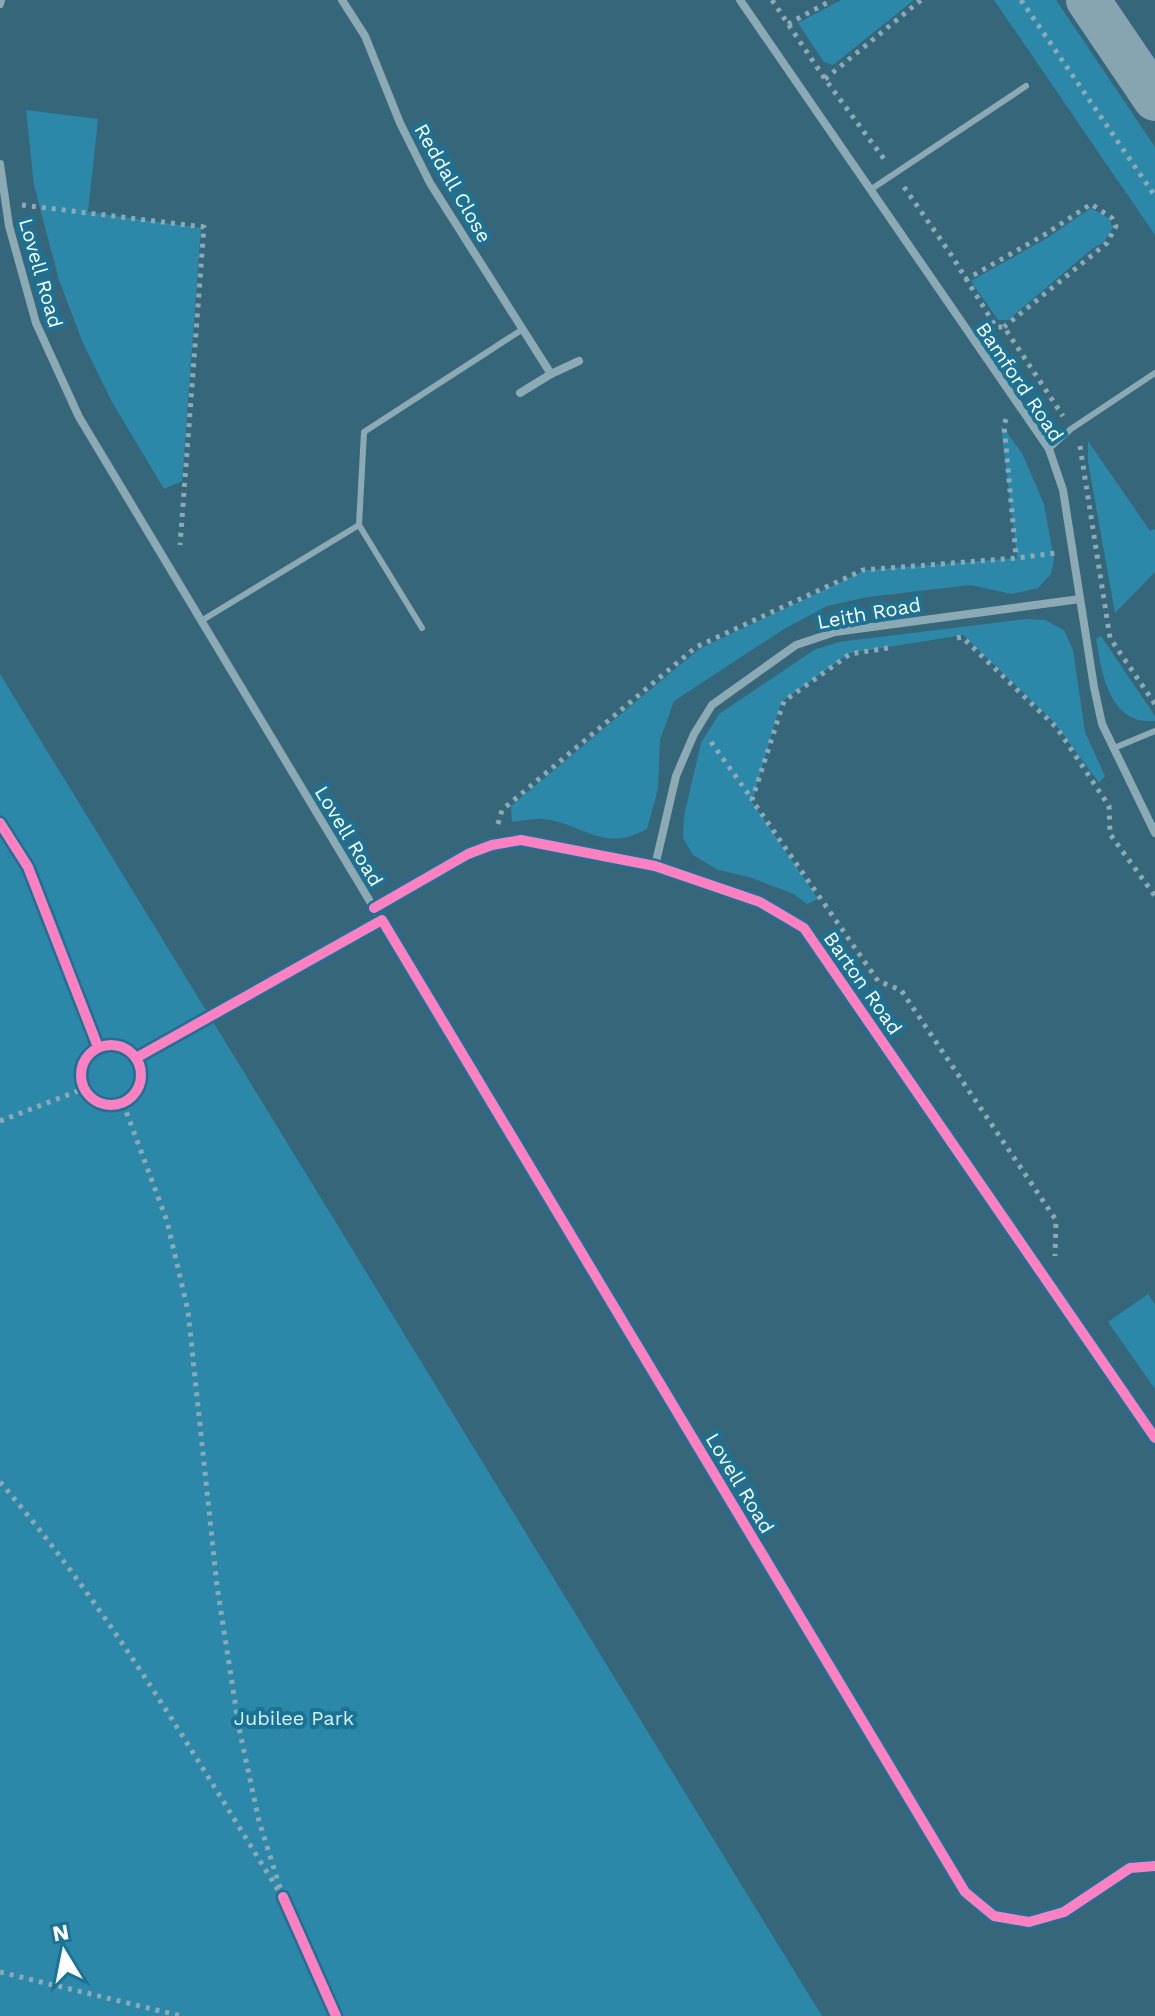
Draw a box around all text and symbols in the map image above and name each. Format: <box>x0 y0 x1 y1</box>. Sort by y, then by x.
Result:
street label: Reddall Close <box>409 119 497 247</box>
street label: Lovell Road <box>14 215 68 331</box>
street label: Bamford Road <box>971 318 1069 446</box>
street label: Leith Road <box>815 592 923 634</box>
street label: Lovell Road <box>310 781 388 891</box>
street label: Barton Road <box>819 927 907 1039</box>
street label: Lovell Road <box>701 1428 779 1538</box>
park label: Jubilee Park <box>234 1706 354 1730</box>
north arrow <box>24 1912 104 1992</box>
text: N <box>50 1919 71 1947</box>

